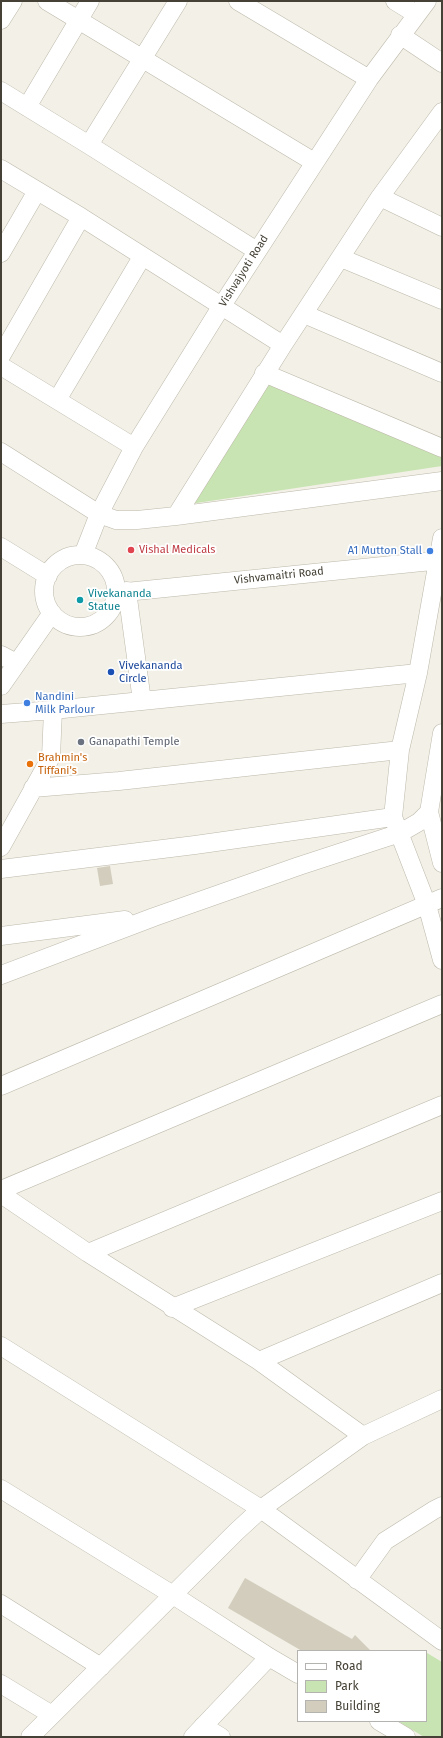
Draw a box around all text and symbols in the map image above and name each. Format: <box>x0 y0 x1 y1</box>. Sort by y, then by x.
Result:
street label: Vishvajyoti Road <box>217 233 271 309</box>
place label: Vishal Medicals <box>139 543 215 557</box>
place label: A1 Mutton Stall <box>348 544 422 558</box>
marker: Vishal Medicals <box>126 545 136 555</box>
marker: A1 Mutton Stall <box>425 546 435 556</box>
street label: Vishvamaitri Road <box>234 565 324 587</box>
place label: Vivekananda Statue <box>88 587 151 613</box>
marker: Vivekananda Statue <box>75 595 85 605</box>
place label: Vivekananda Circle <box>119 659 182 685</box>
marker: Vivekananda Circle <box>106 667 116 677</box>
place label: Nandini Milk Parlour <box>35 690 95 716</box>
marker: Nandini Milk Parlour <box>22 698 32 708</box>
place label: Ganapathi Temple <box>89 735 179 749</box>
marker: Ganapathi Temple <box>76 737 86 747</box>
place label: Brahmin's Tiffani's <box>38 751 87 777</box>
marker: Brahmin's Tiffani's <box>25 759 35 769</box>
legend <box>297 1650 427 1722</box>
text: Road <box>335 1659 363 1673</box>
text: Park <box>335 1679 359 1693</box>
text: Building <box>335 1699 380 1713</box>

